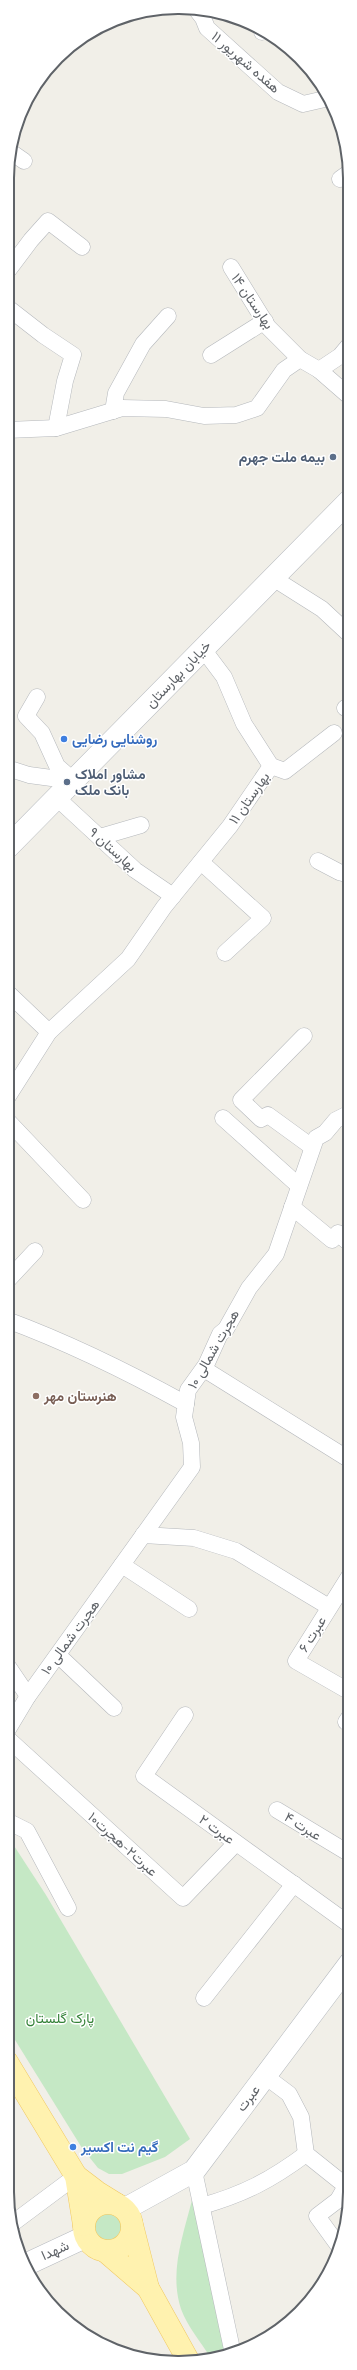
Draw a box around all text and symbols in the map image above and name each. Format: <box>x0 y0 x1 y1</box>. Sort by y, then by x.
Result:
street label: هفده شهریور ۱۱ <box>208 28 284 97</box>
street label: بهارستان ۱۴ <box>228 270 277 332</box>
place label: بیمه ملت جهرم <box>239 449 325 466</box>
marker: بیمه ملت جهرم <box>328 452 338 462</box>
street label: خیابان بهارستان <box>142 637 215 712</box>
place label: روشنایی رضایی <box>72 731 157 748</box>
marker: روشنایی رضایی <box>59 734 69 744</box>
place label: مشاور املاک بانک ملک <box>75 766 146 799</box>
street label: بهارستان ۱۱ <box>225 769 273 828</box>
marker: مشاور املاک بانک ملک <box>62 777 72 787</box>
street label: بهارستان ۹ <box>85 824 140 875</box>
street label: هجرت شمالی ۱۰ <box>184 1306 243 1392</box>
place label: هنرستان مهر <box>43 1388 117 1405</box>
marker: هنرستان مهر <box>31 1391 41 1401</box>
street label: هجرت شمالی ۱۰ <box>37 1596 104 1678</box>
street label: عبرت ۶ <box>295 1613 330 1655</box>
street label: عبرت۲-هجرت۱۰ <box>84 1809 161 1880</box>
street label: عبرت ۴ <box>281 1809 324 1844</box>
street label: عبرت ۲ <box>196 1811 238 1848</box>
park label: پارک گلستان <box>26 2010 94 2028</box>
street label: عبرت <box>233 2082 264 2115</box>
place label: گیم نت اکسیر <box>80 2139 158 2156</box>
marker: گیم نت اکسیر <box>68 2142 78 2152</box>
street label: شهدا <box>39 2237 72 2264</box>

